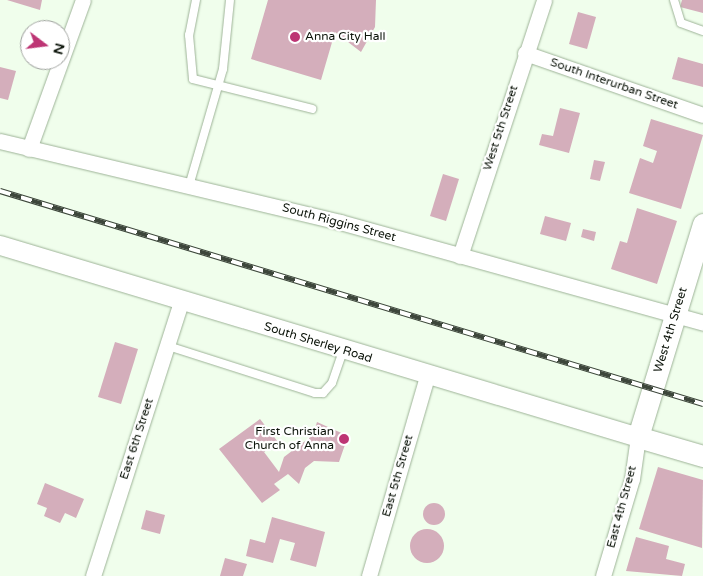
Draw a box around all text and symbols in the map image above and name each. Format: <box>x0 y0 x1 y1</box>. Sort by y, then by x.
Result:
north arrow <box>20 20 70 70</box>
place label: Anna City Hall <box>305 30 386 44</box>
marker: Anna City Hall <box>289 31 301 43</box>
text: N <box>49 41 69 56</box>
street label: South Interurban Street <box>548 55 680 113</box>
street label: West 5th Street <box>480 84 522 172</box>
street label: South Riggins Street <box>281 201 397 245</box>
street label: West 4th Street <box>651 286 691 374</box>
street label: South Sherley Road <box>262 320 374 366</box>
street label: East 6th Street <box>117 397 157 481</box>
place label: First Christian Church of Anna <box>245 425 334 453</box>
marker: First Christian Church of Anna <box>338 433 350 445</box>
street label: East 5th Street <box>379 433 417 519</box>
street label: East 4th Street <box>604 464 640 550</box>

